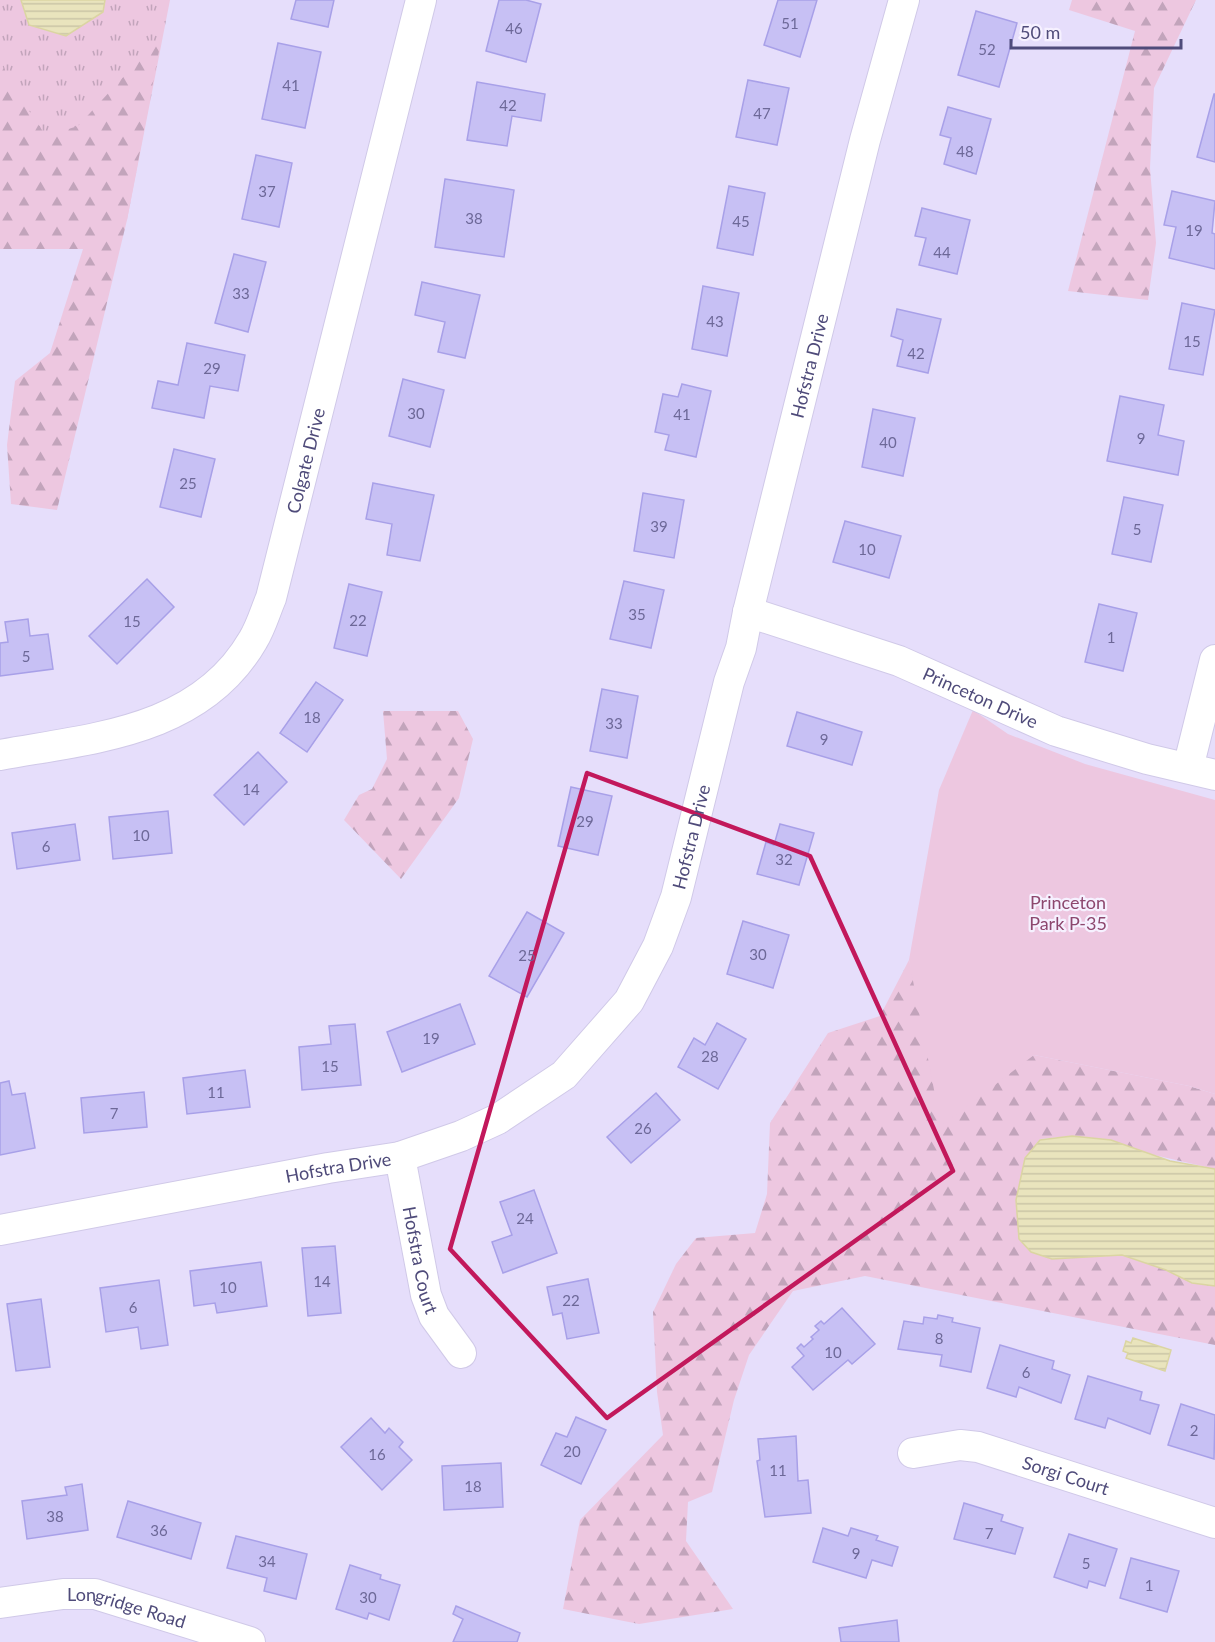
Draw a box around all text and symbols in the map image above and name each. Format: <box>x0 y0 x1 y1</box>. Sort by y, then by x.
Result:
scale bar <box>1011 12 1180 50</box>
house number: 51 <box>781 14 799 32</box>
house number: 46 <box>505 19 523 37</box>
text: 50 m <box>1020 21 1060 43</box>
house number: 52 <box>978 40 996 58</box>
house number: 41 <box>282 76 300 94</box>
house number: 42 <box>499 96 517 114</box>
house number: 47 <box>753 104 771 122</box>
house number: 48 <box>956 142 974 160</box>
house number: 37 <box>258 182 276 200</box>
house number: 38 <box>465 209 483 227</box>
house number: 45 <box>732 212 750 230</box>
house number: 19 <box>1185 221 1203 239</box>
house number: 44 <box>933 243 951 261</box>
house number: 33 <box>232 284 250 302</box>
street label: Hofstra Drive <box>786 311 833 420</box>
house number: 43 <box>706 312 724 330</box>
house number: 15 <box>1183 332 1201 350</box>
house number: 42 <box>907 344 925 362</box>
house number: 29 <box>203 359 221 377</box>
house number: 30 <box>407 404 425 422</box>
street label: Colgate Drive <box>282 405 329 516</box>
house number: 41 <box>673 405 691 423</box>
house number: 9 <box>1137 429 1145 447</box>
house number: 40 <box>879 433 897 451</box>
house number: 25 <box>179 474 197 492</box>
house number: 39 <box>650 517 668 535</box>
house number: 5 <box>1133 520 1141 538</box>
house number: 10 <box>858 540 876 558</box>
house number: 35 <box>628 605 646 623</box>
house number: 22 <box>349 611 367 629</box>
house number: 15 <box>123 612 141 630</box>
house number: 1 <box>1107 628 1115 646</box>
house number: 5 <box>22 647 30 665</box>
street label: Princeton Drive <box>920 662 1041 733</box>
house number: 18 <box>303 708 321 726</box>
house number: 33 <box>605 714 623 732</box>
house number: 9 <box>820 730 828 748</box>
house number: 14 <box>242 780 260 798</box>
street label: Hofstra Drive <box>667 782 714 891</box>
house number: 29 <box>576 812 594 830</box>
house number: 10 <box>132 826 150 844</box>
house number: 6 <box>42 837 51 855</box>
house number: 32 <box>775 850 793 868</box>
park label: Princeton Park P-35 <box>1029 891 1107 934</box>
house number: 30 <box>749 945 767 963</box>
house number: 25 <box>518 946 536 964</box>
house number: 19 <box>422 1029 440 1047</box>
house number: 28 <box>701 1047 719 1065</box>
house number: 15 <box>321 1057 339 1075</box>
house number: 11 <box>207 1083 225 1101</box>
house number: 7 <box>110 1104 119 1122</box>
house number: 26 <box>634 1119 652 1137</box>
street label: Hofstra Drive <box>283 1148 393 1187</box>
street label: Hofstra Court <box>399 1205 443 1317</box>
house number: 24 <box>516 1209 534 1227</box>
house number: 14 <box>313 1272 331 1290</box>
house number: 10 <box>219 1278 237 1296</box>
house number: 22 <box>562 1291 580 1309</box>
house number: 6 <box>129 1298 138 1316</box>
house number: 8 <box>935 1329 943 1347</box>
house number: 10 <box>824 1343 842 1361</box>
house number: 6 <box>1022 1363 1031 1381</box>
house number: 2 <box>1190 1421 1198 1439</box>
house number: 20 <box>563 1442 581 1460</box>
house number: 16 <box>368 1445 386 1463</box>
street label: Sorgi Court <box>1020 1451 1112 1500</box>
house number: 11 <box>769 1461 787 1479</box>
house number: 18 <box>464 1477 482 1495</box>
house number: 38 <box>46 1507 64 1525</box>
house number: 36 <box>150 1521 168 1539</box>
house number: 7 <box>985 1524 994 1542</box>
house number: 9 <box>852 1544 860 1562</box>
house number: 34 <box>258 1552 276 1570</box>
house number: 5 <box>1082 1554 1090 1572</box>
house number: 1 <box>1145 1576 1153 1594</box>
street label: Longridge Road <box>67 1583 189 1632</box>
house number: 30 <box>359 1588 377 1606</box>

